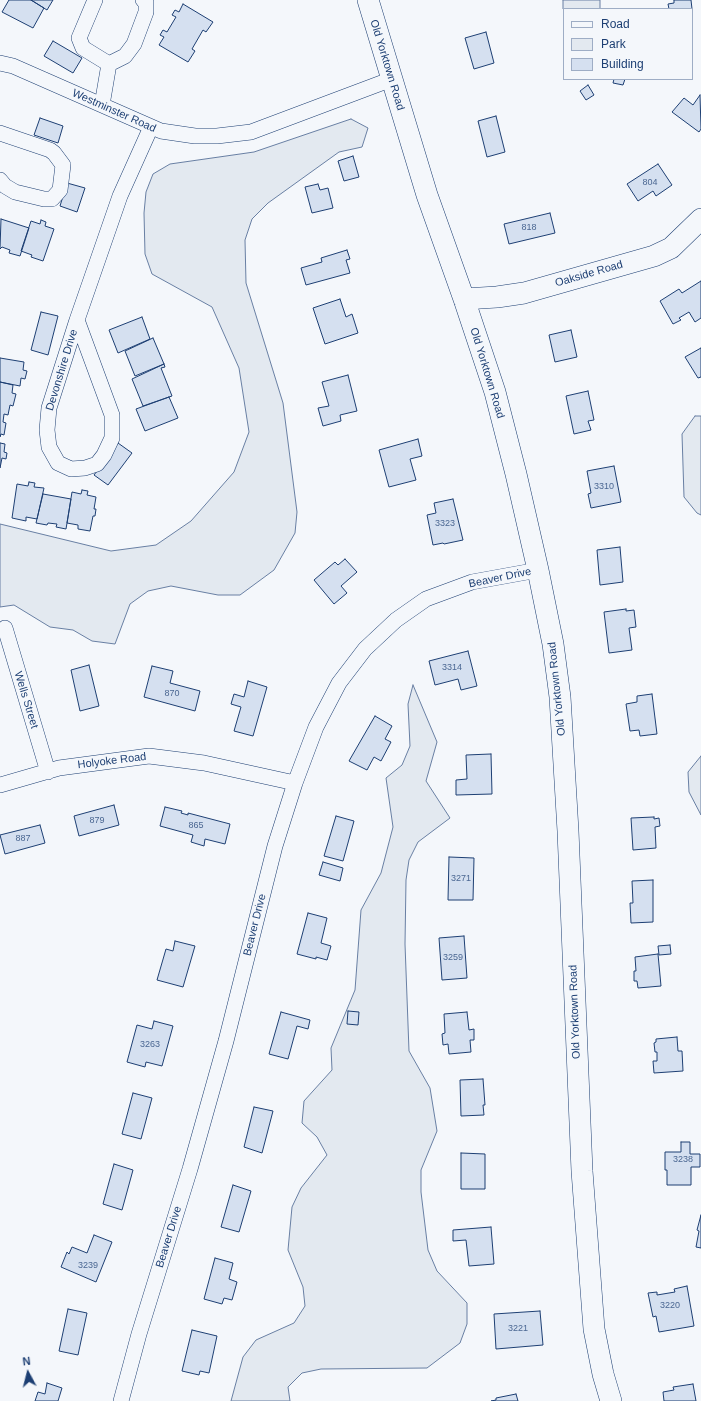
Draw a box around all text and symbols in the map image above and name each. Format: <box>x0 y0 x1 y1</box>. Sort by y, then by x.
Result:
legend <box>563 8 693 80</box>
text: Road <box>601 17 630 31</box>
street label: Old Yorktown Road <box>367 18 407 112</box>
text: Park <box>601 37 626 51</box>
text: Building <box>601 57 644 71</box>
street label: Westminster Road <box>70 87 158 135</box>
house number: 804 <box>642 178 658 188</box>
house number: 818 <box>521 223 537 233</box>
street label: Oakside Road <box>554 258 624 290</box>
street label: Old Yorktown Road <box>467 326 507 420</box>
street label: Devonshire Drive <box>43 328 81 412</box>
house number: 3310 <box>594 482 614 492</box>
house number: 3323 <box>435 519 455 529</box>
street label: Beaver Drive <box>468 565 532 591</box>
street label: Old Yorktown Road <box>546 641 568 737</box>
house number: 3314 <box>442 663 462 673</box>
street label: Wells Street <box>11 670 41 730</box>
house number: 870 <box>164 689 180 699</box>
street label: Holyoke Road <box>77 750 147 772</box>
house number: 879 <box>89 816 105 826</box>
house number: 865 <box>188 821 204 831</box>
house number: 887 <box>15 834 31 844</box>
house number: 3271 <box>451 874 471 884</box>
street label: Beaver Drive <box>241 893 269 957</box>
house number: 3259 <box>443 953 463 963</box>
street label: Old Yorktown Road <box>567 965 583 1059</box>
house number: 3263 <box>140 1040 160 1050</box>
house number: 3238 <box>673 1155 693 1165</box>
street label: Beaver Drive <box>153 1205 185 1269</box>
house number: 3239 <box>78 1261 98 1271</box>
house number: 3220 <box>660 1301 680 1311</box>
house number: 3221 <box>508 1324 528 1334</box>
north arrow <box>8 1353 48 1393</box>
text: N <box>22 1355 31 1368</box>

